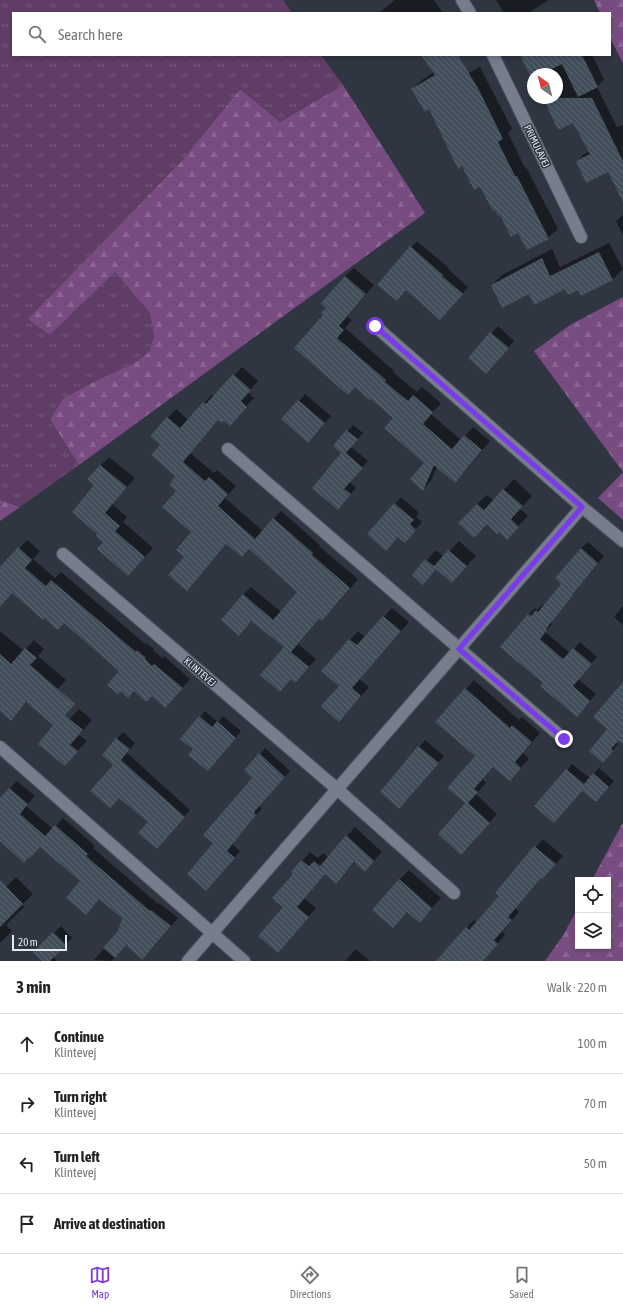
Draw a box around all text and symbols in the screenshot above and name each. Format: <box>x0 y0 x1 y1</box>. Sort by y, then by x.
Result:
search box <box>12 12 611 56</box>
icon: search <box>26 23 48 45</box>
text: Search here <box>58 26 123 43</box>
north arrow <box>527 68 563 104</box>
street label: PRIMULAVEJ <box>522 123 552 169</box>
route start <box>366 317 384 335</box>
street label: KLINTEVEJ <box>182 655 218 689</box>
route end <box>555 730 573 748</box>
map controls <box>575 877 611 949</box>
button: locate <box>575 877 611 913</box>
button: layers <box>575 913 611 949</box>
scale bar <box>12 933 67 952</box>
text: 20 m <box>18 936 38 948</box>
text: 3 min <box>16 977 51 997</box>
text: Walk · 220 m <box>547 980 607 995</box>
text: Continue <box>54 1028 104 1045</box>
icon: ahead <box>16 1033 38 1055</box>
text: 100 m <box>578 1036 607 1051</box>
text: Klintevej <box>54 1045 97 1060</box>
text: Turn right <box>54 1088 107 1105</box>
icon: right <box>16 1093 38 1115</box>
text: 70 m <box>584 1096 607 1111</box>
text: Klintevej <box>54 1105 97 1120</box>
text: Turn left <box>54 1148 100 1165</box>
icon: left <box>16 1153 38 1175</box>
text: 50 m <box>584 1156 607 1171</box>
text: Klintevej <box>54 1165 97 1180</box>
icon: arrive <box>16 1213 38 1235</box>
text: Arrive at destination <box>54 1215 165 1232</box>
tab: Map <box>89 1264 111 1300</box>
tab: Directions <box>290 1264 331 1300</box>
tab: Saved <box>509 1264 534 1300</box>

